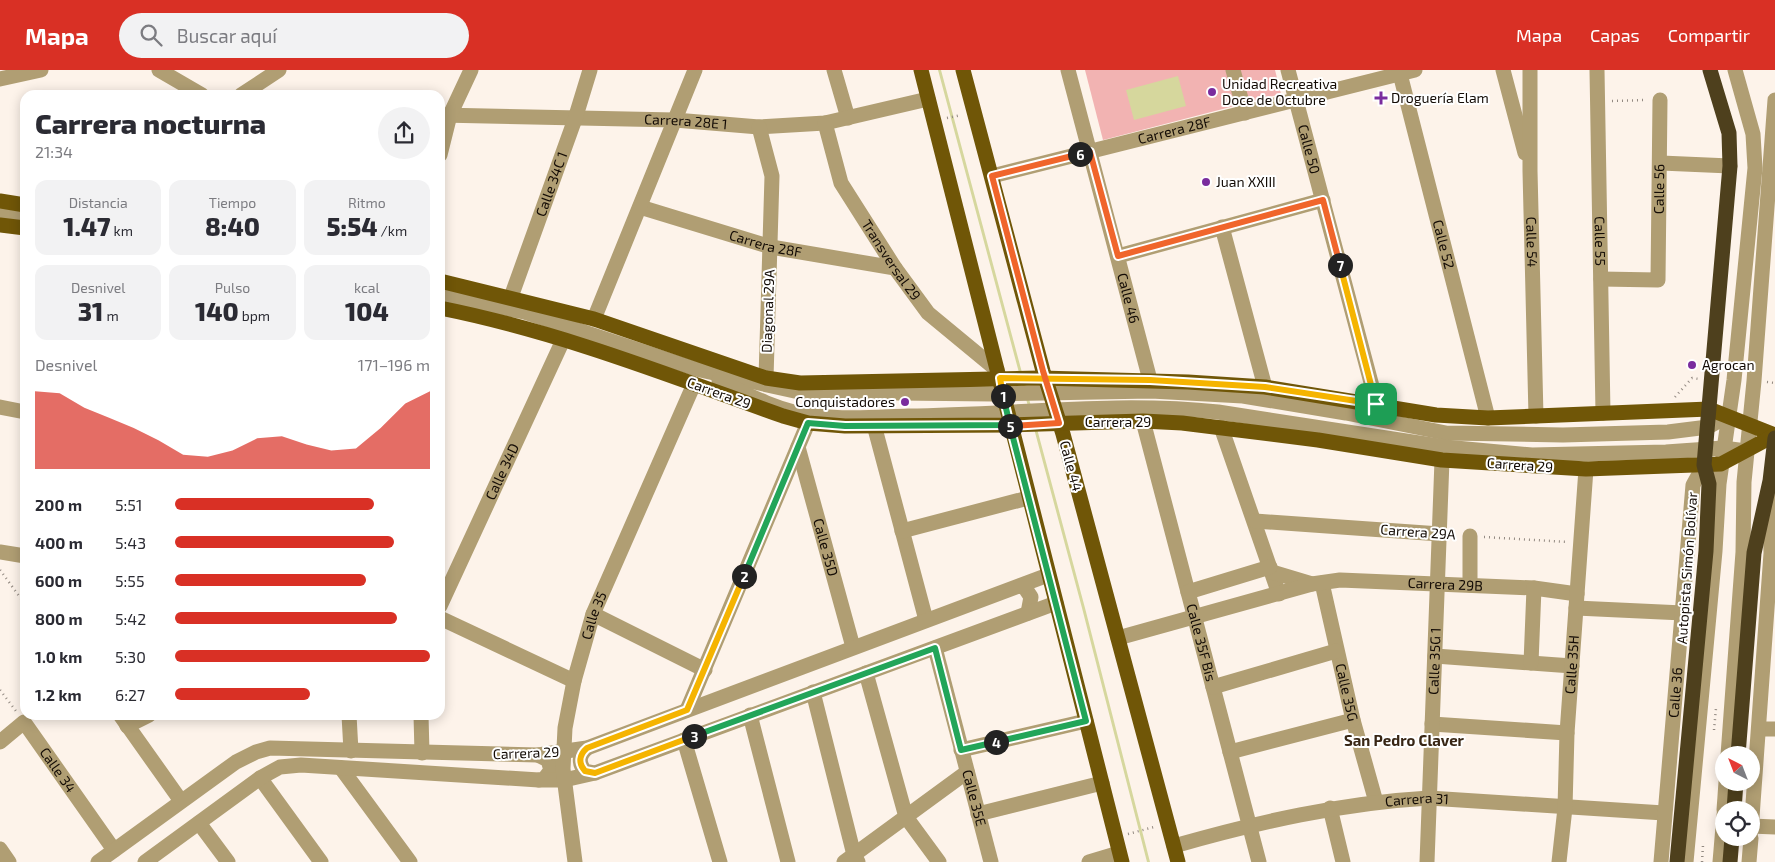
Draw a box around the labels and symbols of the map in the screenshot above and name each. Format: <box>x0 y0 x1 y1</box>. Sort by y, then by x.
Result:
place label: Unidad Recreativa Doce de Octubre <box>1222 75 1337 108</box>
marker: Unidad Recreativa Doce de Octubre <box>1206 86 1218 98</box>
place label: Droguería Elam <box>1391 89 1489 106</box>
marker: Droguería Elam <box>1375 92 1387 104</box>
street label: Carrera 28E 1 <box>644 110 728 132</box>
street label: Carrera 28F <box>1136 112 1213 147</box>
street label: Calle 50 <box>1295 122 1324 176</box>
pin: 6 <box>1068 142 1092 166</box>
street label: Calle 34C 1 <box>532 149 571 219</box>
street label: Calle 56 <box>1650 164 1667 214</box>
place label: Juan XXIII <box>1216 173 1276 190</box>
marker: Juan XXIII <box>1200 176 1212 188</box>
street label: Transversal 29 <box>858 216 925 303</box>
street label: Calle 54 <box>1523 216 1541 268</box>
street label: Calle 55 <box>1592 216 1609 266</box>
street label: Calle 52 <box>1430 218 1459 271</box>
street label: Carrera 28F <box>727 226 804 260</box>
pin: 7 <box>1328 252 1352 278</box>
street label: Diagonal 29A <box>758 269 777 353</box>
street label: Calle 46 <box>1114 271 1144 325</box>
place label: Agrocan <box>1702 356 1755 373</box>
marker: Agrocan <box>1686 359 1698 371</box>
street label: Carrera 29 <box>685 373 753 412</box>
pin <box>1355 383 1397 425</box>
pin: 1 <box>990 384 1016 408</box>
place label: Conquistadores <box>795 393 895 410</box>
marker: Conquistadores <box>899 396 911 408</box>
street label: Carrera 29 <box>1085 413 1151 430</box>
pin: 5 <box>998 414 1022 438</box>
street label: Calle 44 <box>1057 439 1086 493</box>
street label: Calle 34D <box>481 440 522 502</box>
street label: Carrera 29 <box>1486 454 1554 475</box>
street label: Autopista Simón Bolívar <box>1673 491 1700 645</box>
street label: Calle 35D <box>810 516 842 578</box>
street label: Carrera 29A <box>1380 520 1456 543</box>
pin: 2 <box>732 564 756 588</box>
street label: Carrera 29B <box>1407 574 1483 594</box>
street label: Calle 35 <box>577 589 610 641</box>
street label: Calle 35F Bis <box>1183 602 1220 683</box>
street label: Calle 35G 1 <box>1424 627 1444 695</box>
street label: Calle 35H <box>1561 634 1582 695</box>
street label: Calle 35G <box>1332 662 1362 723</box>
street label: Calle 36 <box>1664 667 1685 718</box>
pin: 3 <box>682 724 706 748</box>
pin: 4 <box>984 730 1008 754</box>
district label: San Pedro Claver <box>1344 731 1465 749</box>
street label: Carrera 29 <box>492 743 560 762</box>
street label: Calle 34 <box>37 744 80 796</box>
north arrow <box>1715 746 1760 791</box>
street label: Calle 35E <box>959 768 990 828</box>
street label: Carrera 31 <box>1384 789 1450 810</box>

